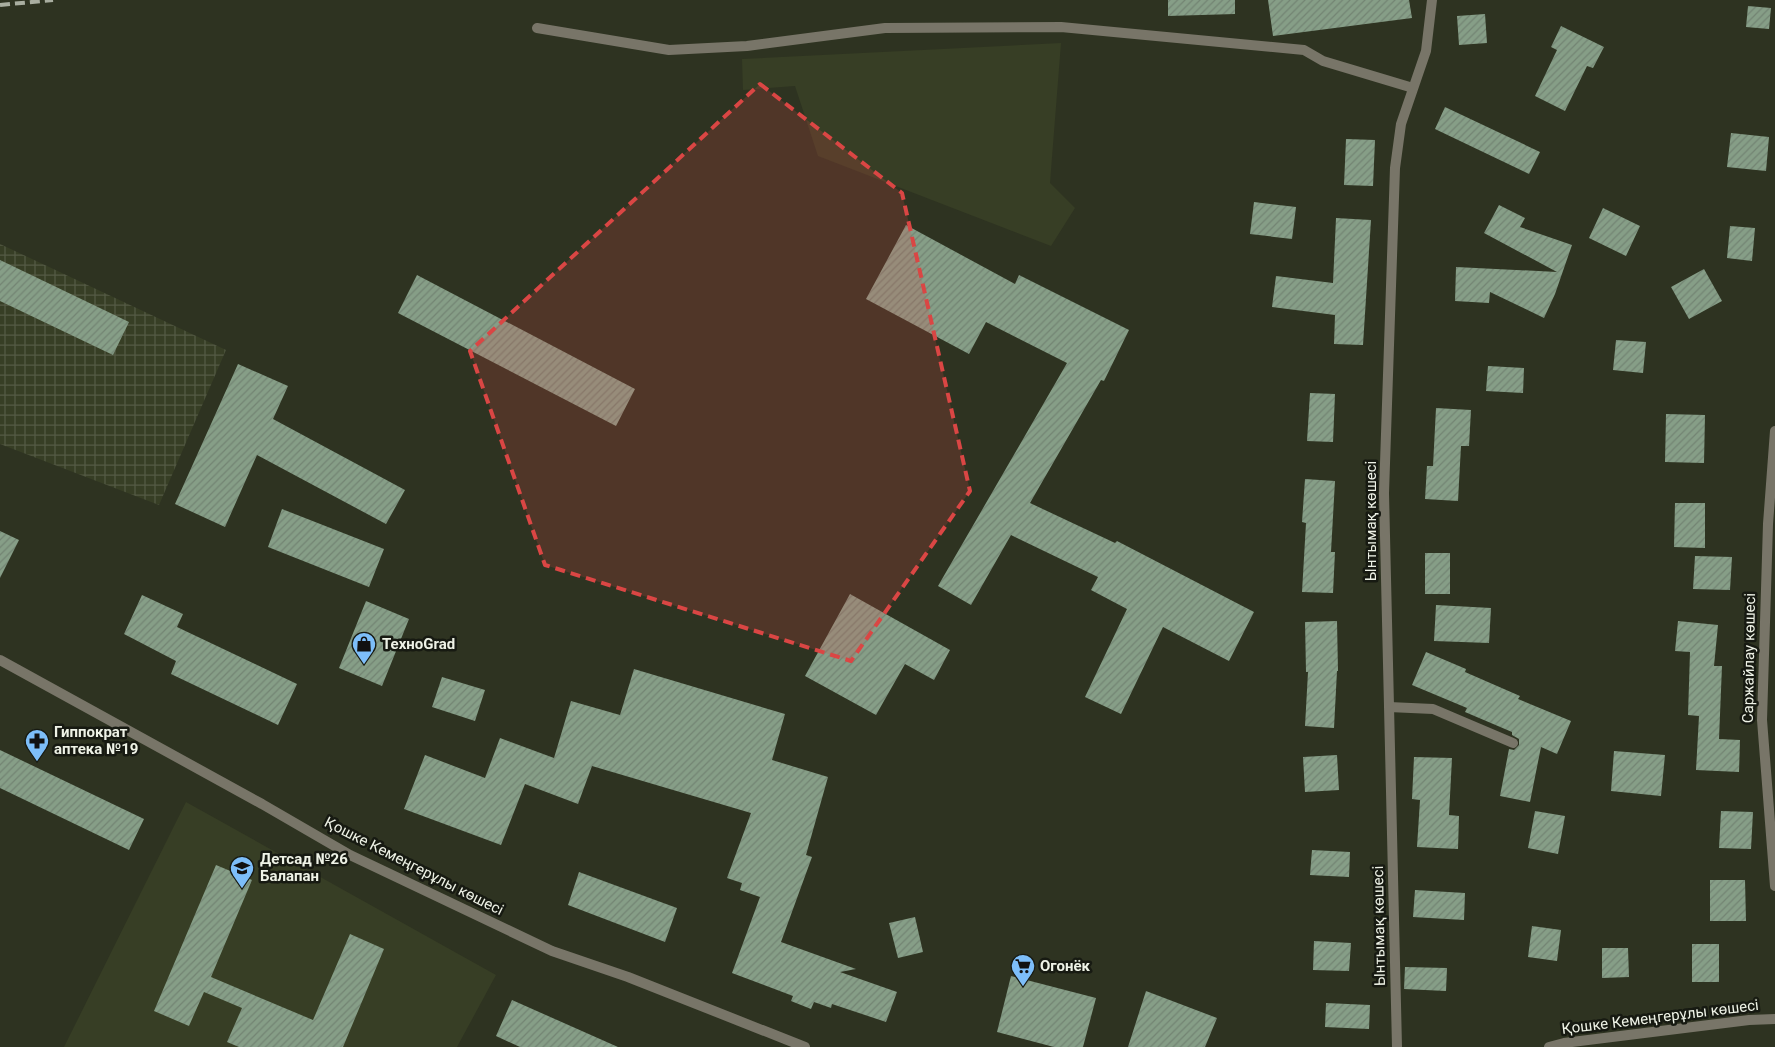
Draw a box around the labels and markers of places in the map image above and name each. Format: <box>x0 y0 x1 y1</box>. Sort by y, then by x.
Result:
shop icon: ТехноGrad <box>351 631 377 665</box>
place label: ТехноGrad <box>382 635 455 653</box>
place label: Гиппократ аптека №19 <box>54 723 138 758</box>
pharmacy icon: Гиппократ аптека №19 <box>24 728 50 762</box>
place label: Детсад №26 Балапан <box>260 850 348 885</box>
school or university icon: Детсад №26 Балапан <box>229 855 255 889</box>
supermarket icon: Огонёк <box>1010 953 1036 987</box>
place label: Огонёк <box>1040 957 1091 975</box>

